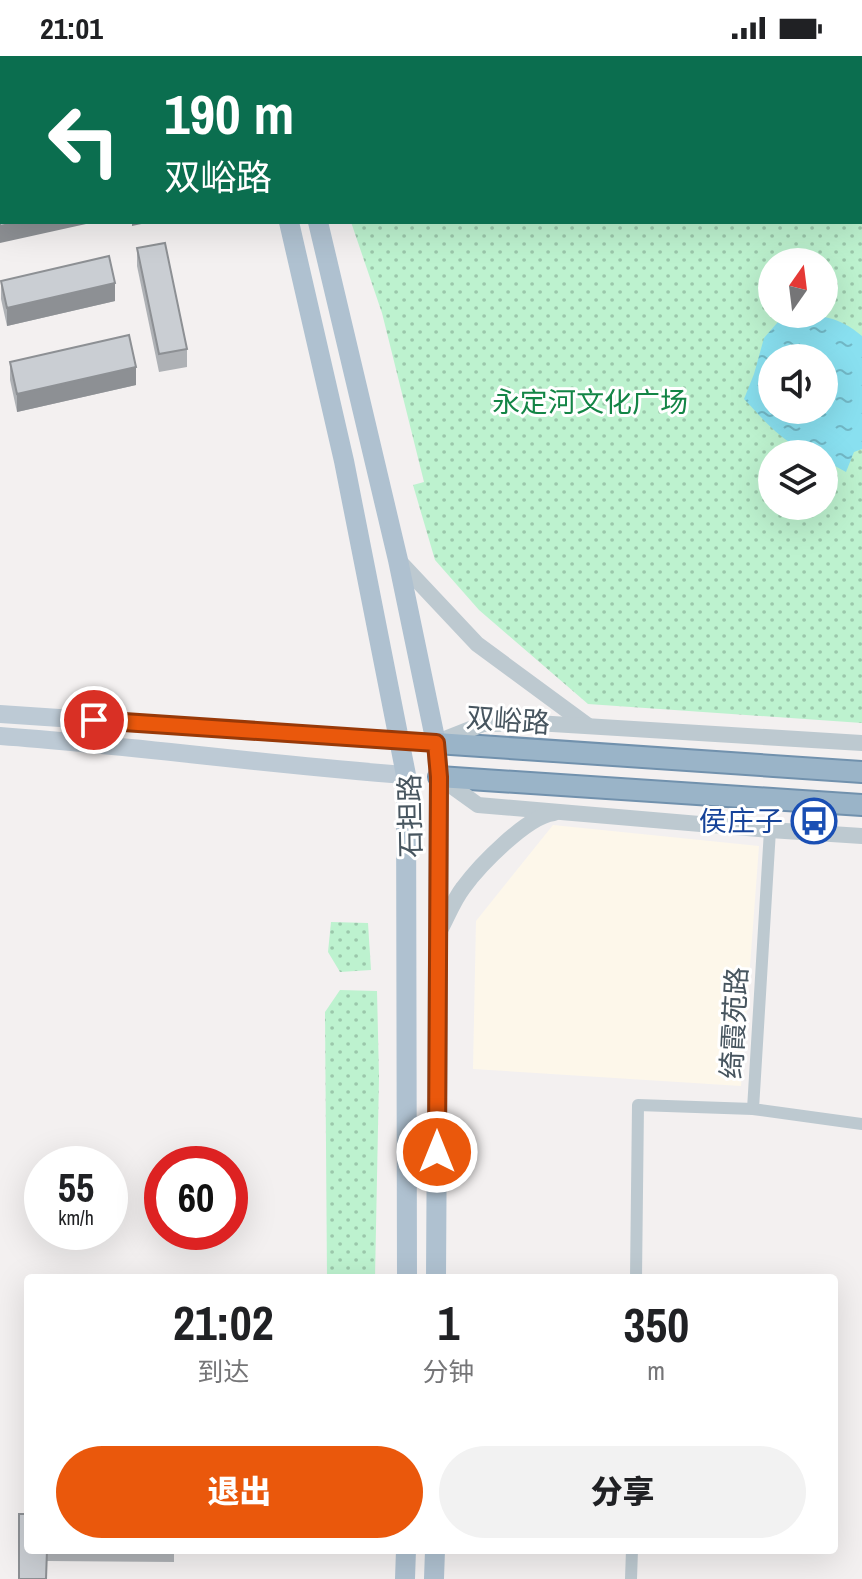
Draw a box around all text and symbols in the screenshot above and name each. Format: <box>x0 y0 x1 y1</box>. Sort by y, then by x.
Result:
text: 21:01 <box>40 8 103 48</box>
text: 190 m <box>164 76 294 151</box>
icon: left <box>32 88 136 192</box>
text: 双峪路 <box>164 153 272 201</box>
north arrow <box>758 248 838 328</box>
map controls <box>758 248 838 520</box>
button: sound <box>758 344 838 424</box>
park label: 永定河文化广场 <box>492 383 688 421</box>
button: layers <box>758 440 838 520</box>
pin <box>60 686 128 754</box>
icon: arrive <box>72 698 116 742</box>
street label: 双峪路 <box>465 698 551 742</box>
street label: 石担路 <box>390 774 430 858</box>
bus stop icon: 侯庄子 <box>790 797 838 845</box>
place label: 侯庄子 <box>699 802 783 840</box>
street label: 绮霞苑路 <box>712 966 756 1080</box>
position arrow <box>395 1110 479 1194</box>
speed limit sign: 60 <box>144 1146 248 1250</box>
text: 55 <box>58 1161 94 1214</box>
text: km/h <box>58 1204 94 1231</box>
text: 21:02 <box>173 1290 274 1355</box>
text: 1 <box>438 1290 459 1355</box>
text: 350 <box>623 1292 689 1357</box>
text: m <box>647 1353 665 1388</box>
text: 到达 <box>197 1354 249 1389</box>
text: 分钟 <box>422 1354 474 1389</box>
button: 退出 <box>56 1446 423 1538</box>
button: 分享 <box>439 1446 806 1538</box>

